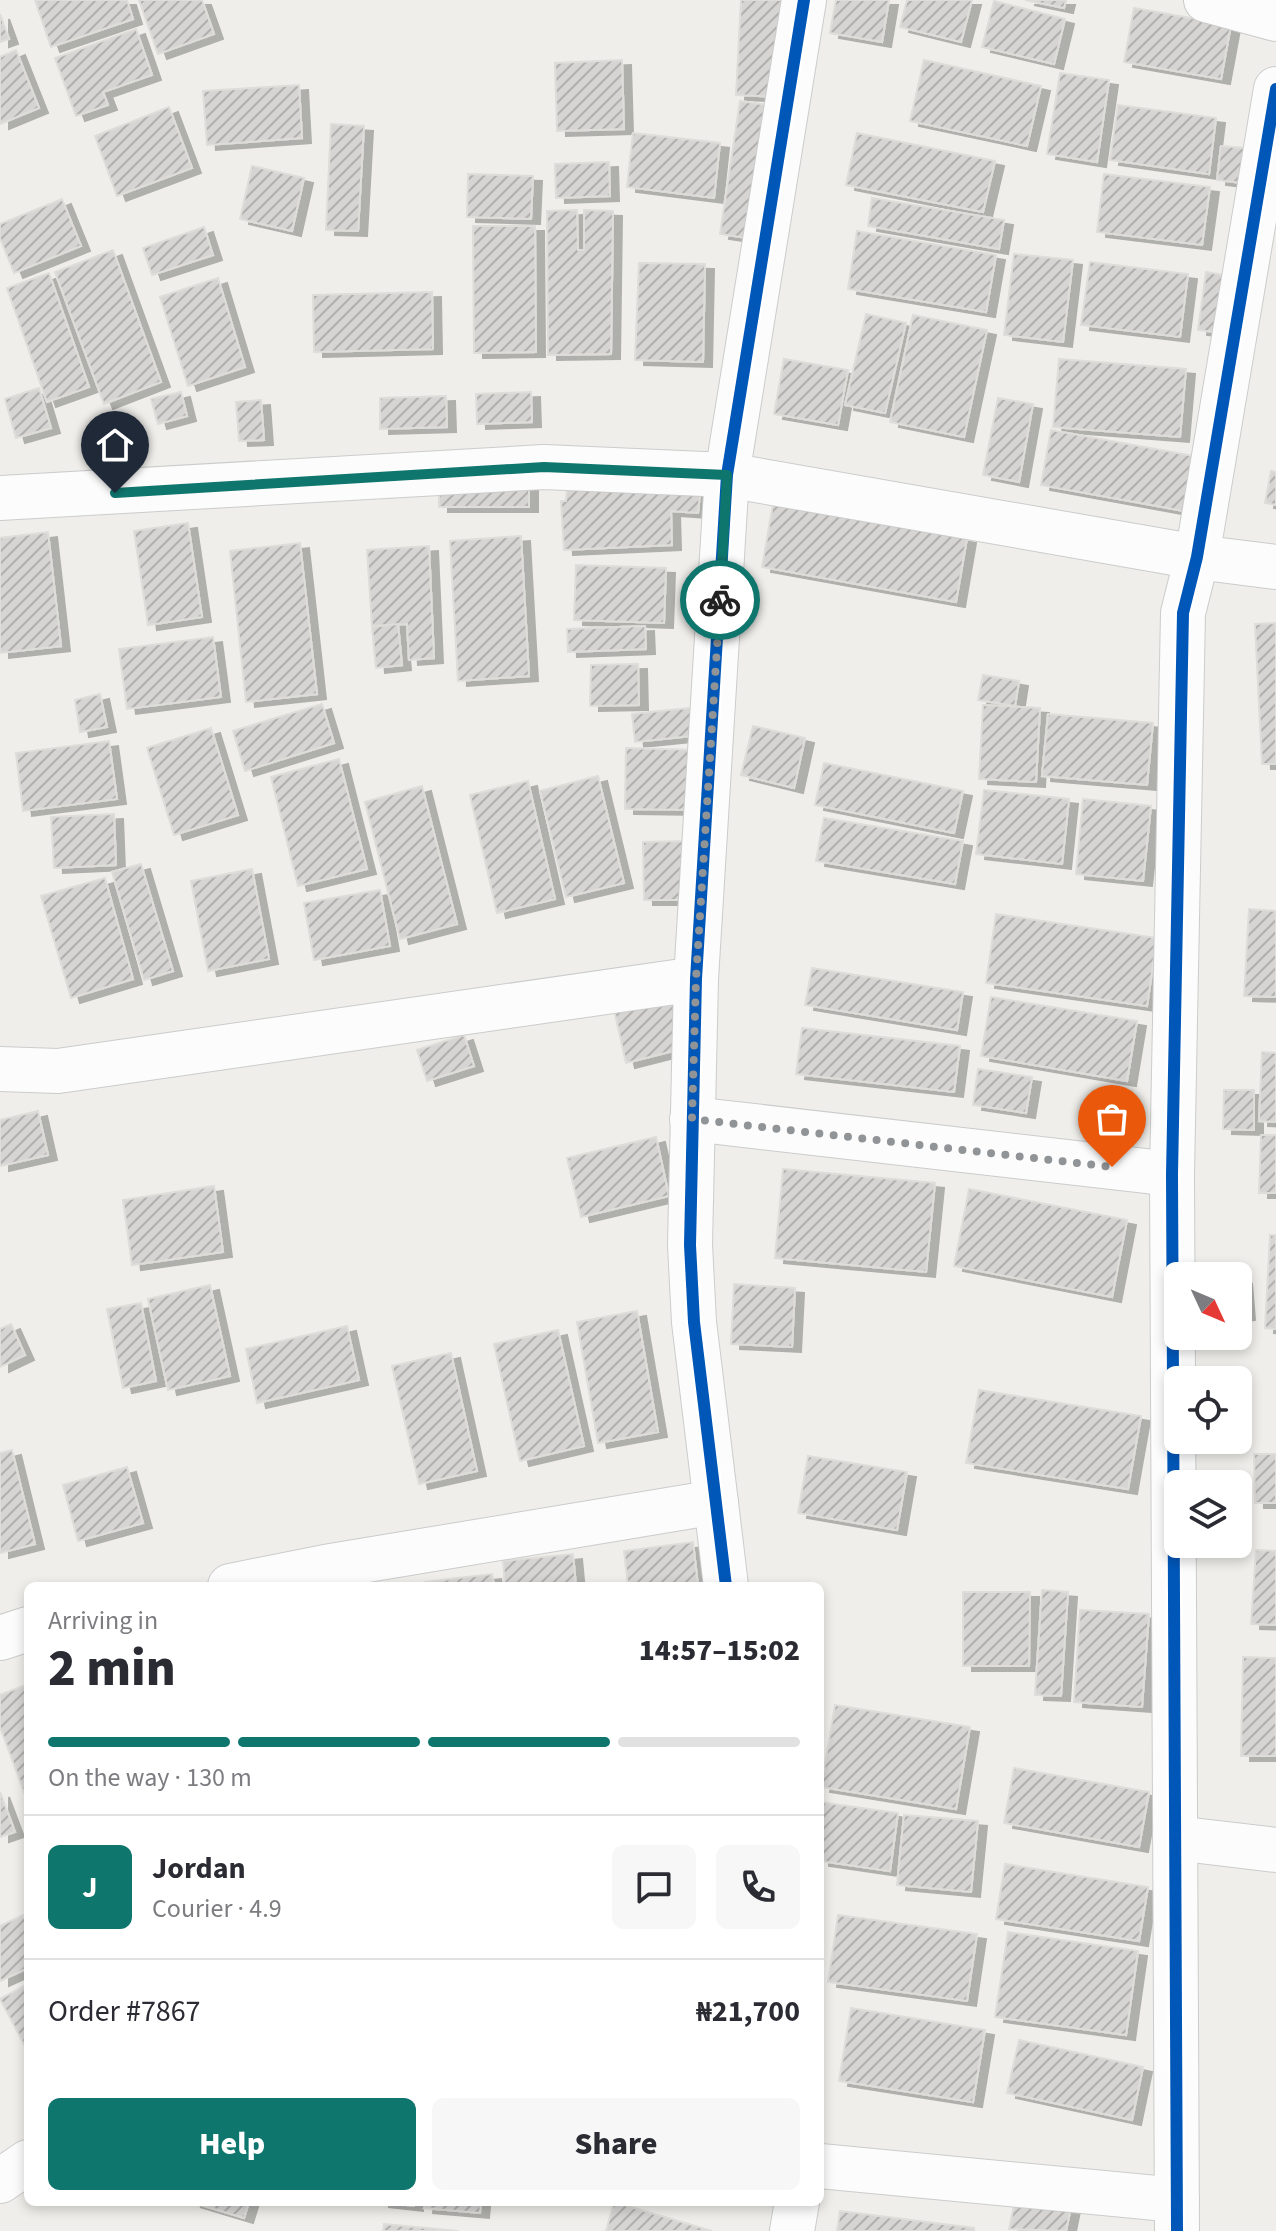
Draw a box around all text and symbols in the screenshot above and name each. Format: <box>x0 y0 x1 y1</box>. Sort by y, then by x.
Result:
pin <box>81 411 149 493</box>
icon: home <box>93 423 137 467</box>
courier <box>680 560 760 640</box>
icon: bike <box>698 578 742 622</box>
pin <box>1078 1085 1146 1167</box>
icon: bag <box>1090 1097 1134 1141</box>
north arrow <box>1164 1262 1252 1350</box>
map controls <box>1164 1262 1252 1558</box>
button: locate <box>1164 1366 1252 1454</box>
button: layers <box>1164 1470 1252 1558</box>
text: Arriving in <box>48 1602 158 1639</box>
text: 14:57–15:02 <box>639 1629 800 1672</box>
text: 2 min <box>48 1632 176 1706</box>
text: On the way · 130 m <box>48 1759 252 1796</box>
button: chat <box>612 1845 696 1929</box>
button: phone <box>716 1845 800 1929</box>
text: Jordan <box>152 1847 246 1890</box>
text: J <box>82 1866 98 1909</box>
text: Courier · 4.9 <box>152 1890 282 1927</box>
text: Order #7867 <box>48 1990 201 2033</box>
text: ₦21,700 <box>696 1990 800 2033</box>
button: Help <box>48 2098 416 2190</box>
button: Share <box>432 2098 800 2190</box>

